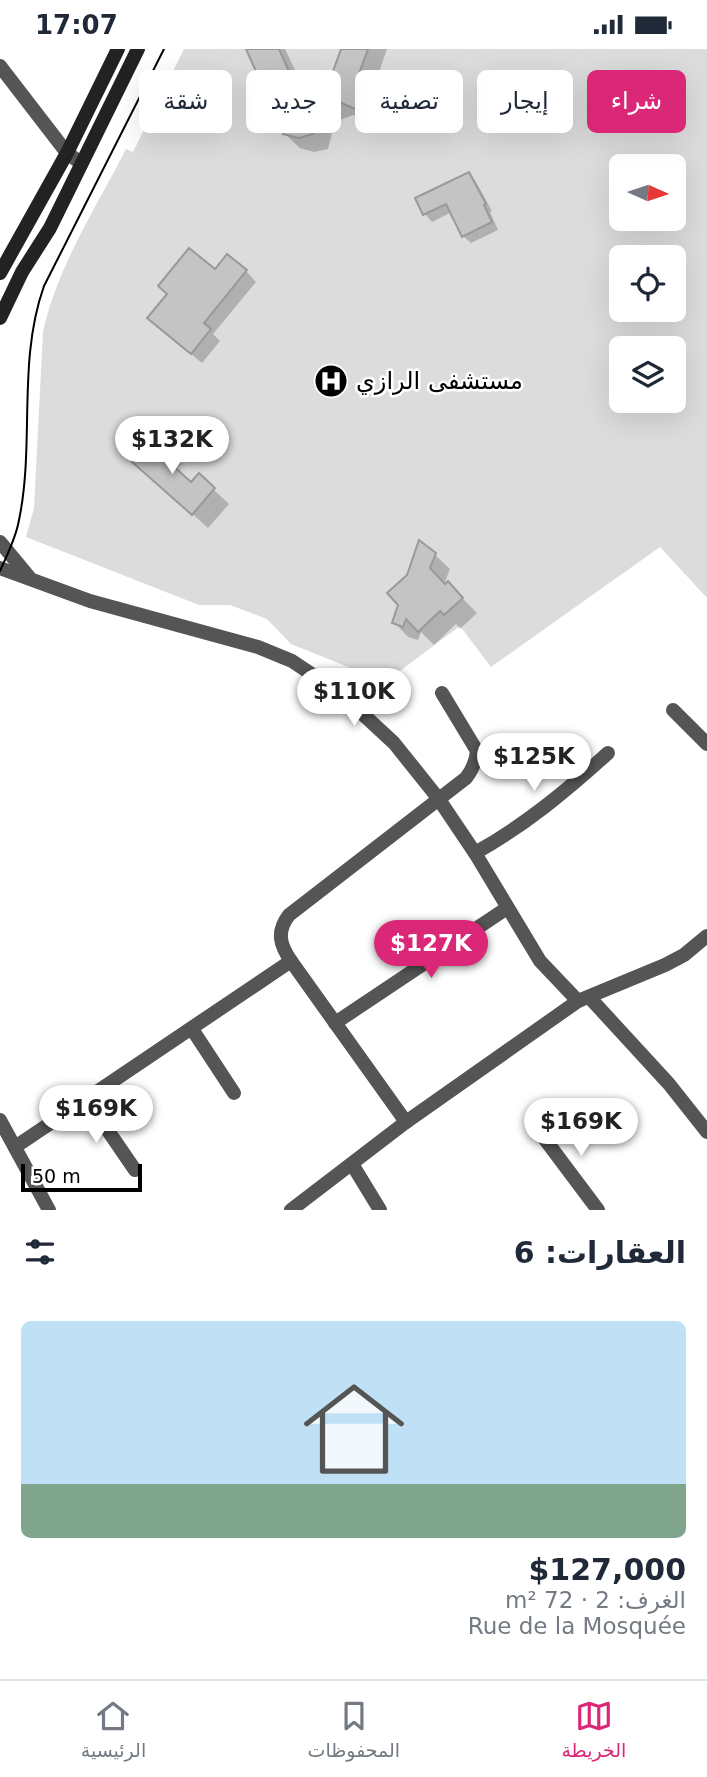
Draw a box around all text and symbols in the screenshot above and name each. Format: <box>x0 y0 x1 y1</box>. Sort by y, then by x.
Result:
text: 17:07 <box>35 10 118 40</box>
chip: شقة <box>139 70 232 133</box>
chip: جديد <box>246 70 341 133</box>
chip: تصفية <box>355 70 463 133</box>
chip: إيجار <box>477 70 573 133</box>
chip: شراء <box>587 70 686 133</box>
north arrow <box>609 154 686 231</box>
map controls <box>609 154 686 413</box>
button: locate <box>609 245 686 322</box>
button: layers <box>609 336 686 413</box>
hospital icon: مستشفى الرازي <box>312 362 350 400</box>
place label: مستشفى الرازي <box>356 367 523 395</box>
pin: $132K <box>123 417 221 476</box>
text: $132K <box>131 426 213 452</box>
pin: $110K <box>305 669 403 728</box>
text: $110K <box>313 678 395 704</box>
pin: $125K <box>485 733 583 793</box>
text: $125K <box>493 743 575 769</box>
pin: $127K <box>382 921 480 980</box>
text: $127K <box>390 930 472 956</box>
pin: $169K <box>47 1085 145 1145</box>
text: $169K <box>55 1095 137 1121</box>
pin: $169K <box>532 1099 630 1158</box>
text: $169K <box>540 1108 622 1134</box>
scale bar <box>21 1161 142 1193</box>
text: 50 m <box>32 1165 81 1187</box>
icon: filters <box>21 1233 59 1271</box>
text: العقارات: 6 <box>514 1235 686 1270</box>
icon: home <box>291 1366 417 1492</box>
text: $127,000 <box>528 1552 686 1587</box>
text: الغرف: 2 · 72 m² <box>505 1587 686 1613</box>
text: Rue de la Mosquée <box>468 1613 686 1639</box>
tab: الرئيسية <box>81 1697 146 1761</box>
tab: المحفوظات <box>308 1697 400 1761</box>
tab: الخريطة <box>561 1697 626 1761</box>

